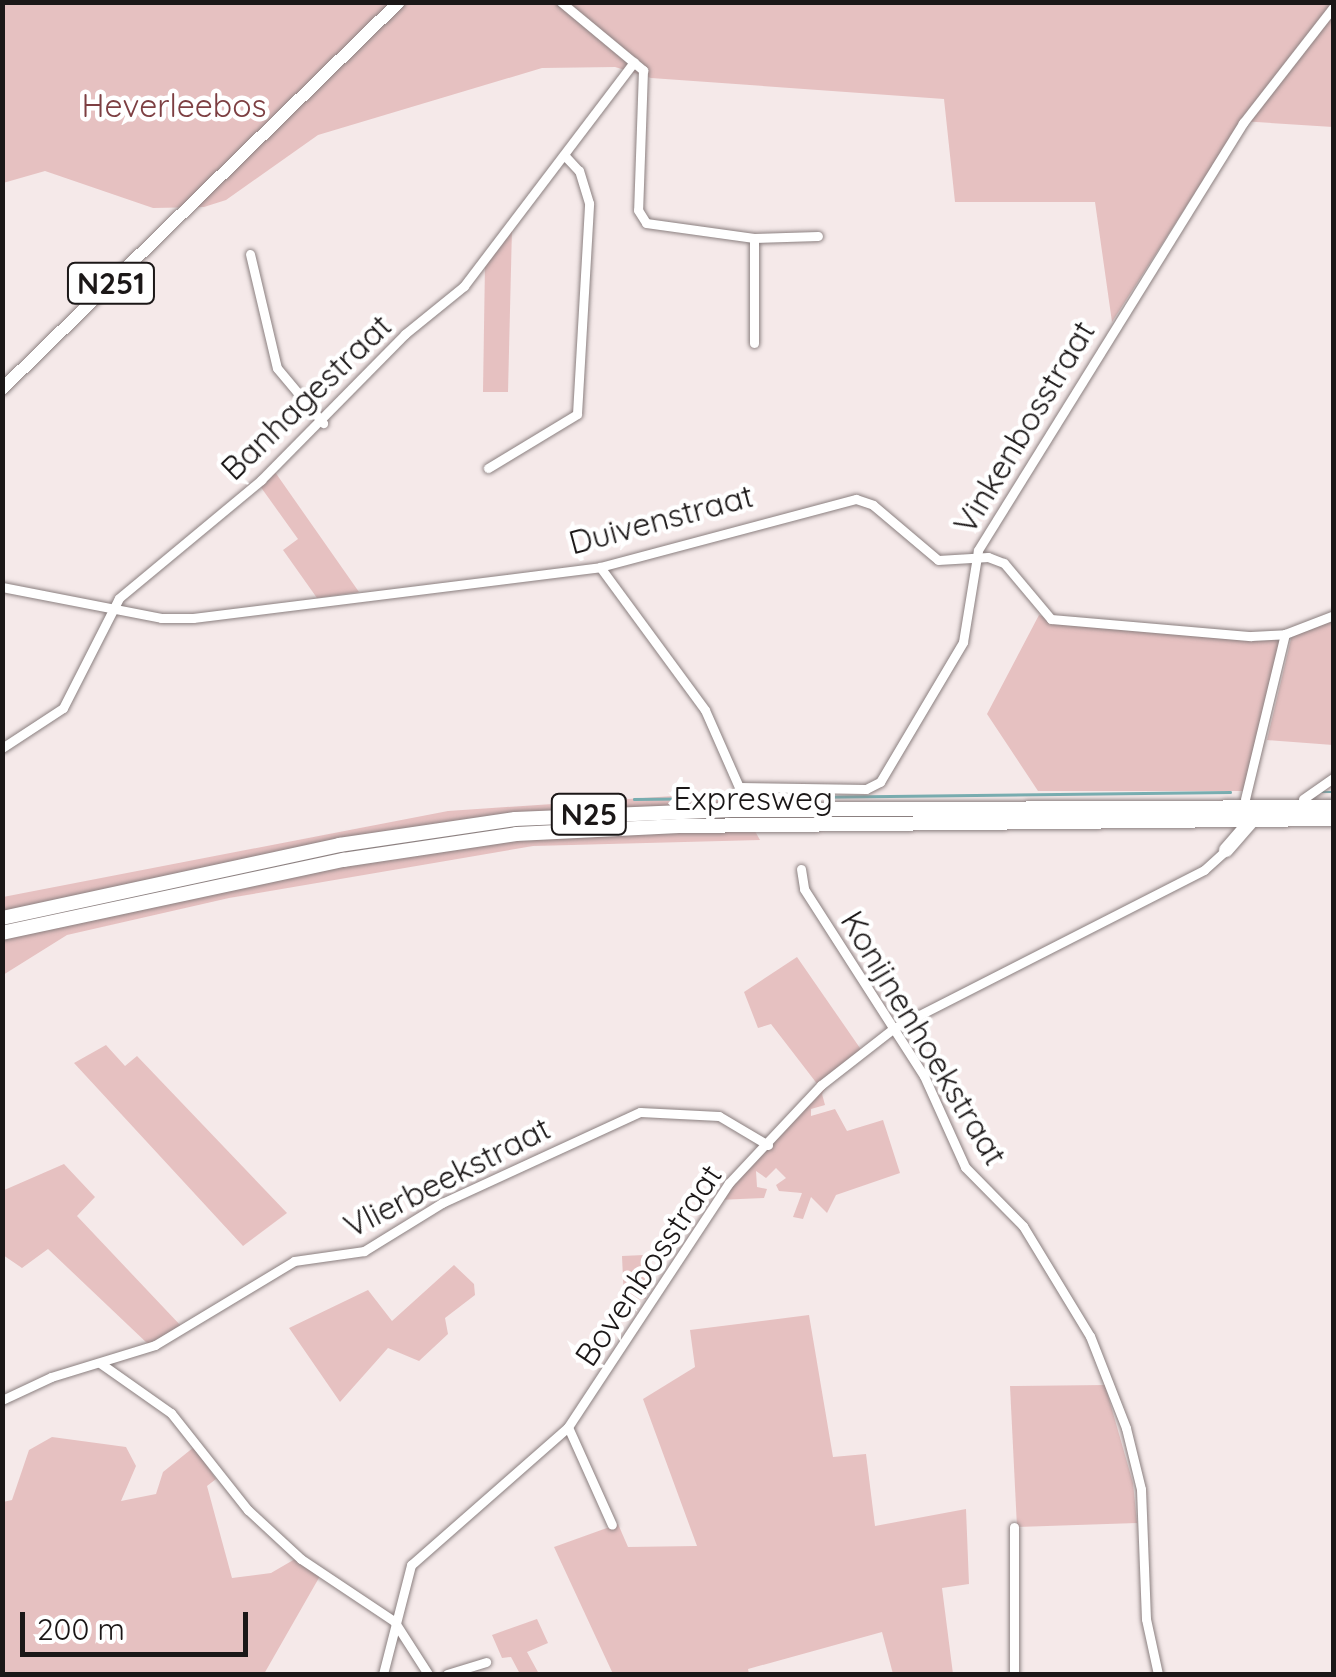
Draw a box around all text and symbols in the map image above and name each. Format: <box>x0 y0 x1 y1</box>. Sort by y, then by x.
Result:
park label: Heverleebos <box>81 86 267 124</box>
road number: N251 <box>66 258 156 308</box>
street label: Banhagestraat <box>213 306 399 488</box>
street label: Vinkenbosstraat <box>945 314 1103 540</box>
street label: Duivenstraat <box>565 476 757 562</box>
street label: Expresweg <box>673 779 833 817</box>
road number: N25 <box>549 789 629 839</box>
street label: Konijnenhoekstraat <box>833 904 1015 1172</box>
street label: Vlierbeekstraat <box>338 1109 556 1245</box>
street label: Bovenbosstraat <box>566 1157 730 1373</box>
scale bar <box>25 1592 252 1654</box>
text: 200 m <box>37 1610 125 1648</box>

